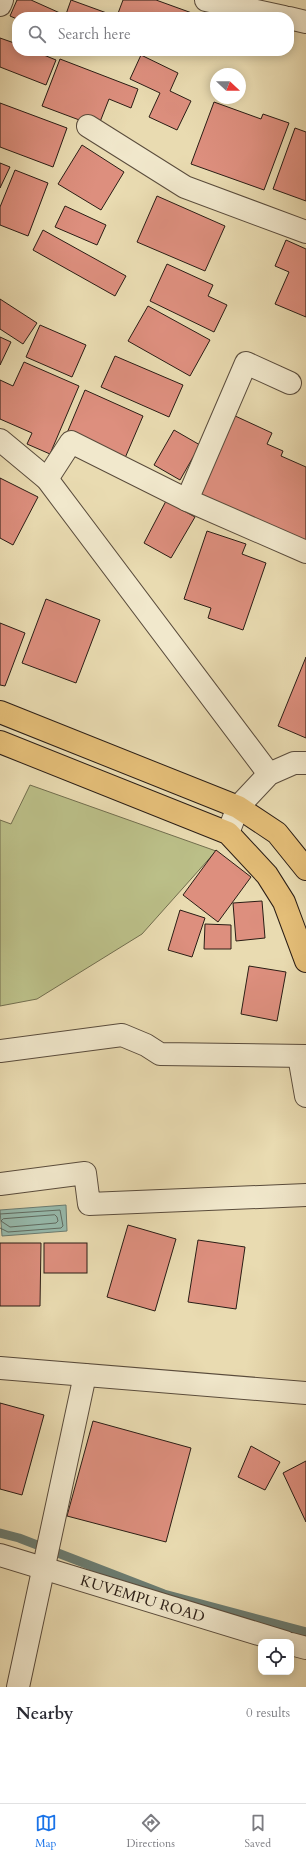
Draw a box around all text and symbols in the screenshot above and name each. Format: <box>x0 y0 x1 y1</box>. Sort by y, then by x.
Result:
search box <box>12 12 294 56</box>
icon: search <box>26 23 48 45</box>
text: Search here <box>58 24 131 44</box>
north arrow <box>210 68 246 104</box>
street label: KUVEMPU ROAD <box>78 1570 207 1627</box>
map controls <box>258 1639 294 1675</box>
button: locate <box>258 1639 294 1675</box>
text: Nearby <box>16 1702 73 1725</box>
text: 0 results <box>246 1704 290 1722</box>
tab: Map <box>35 1812 57 1851</box>
tab: Directions <box>126 1812 175 1851</box>
tab: Saved <box>245 1812 271 1851</box>

